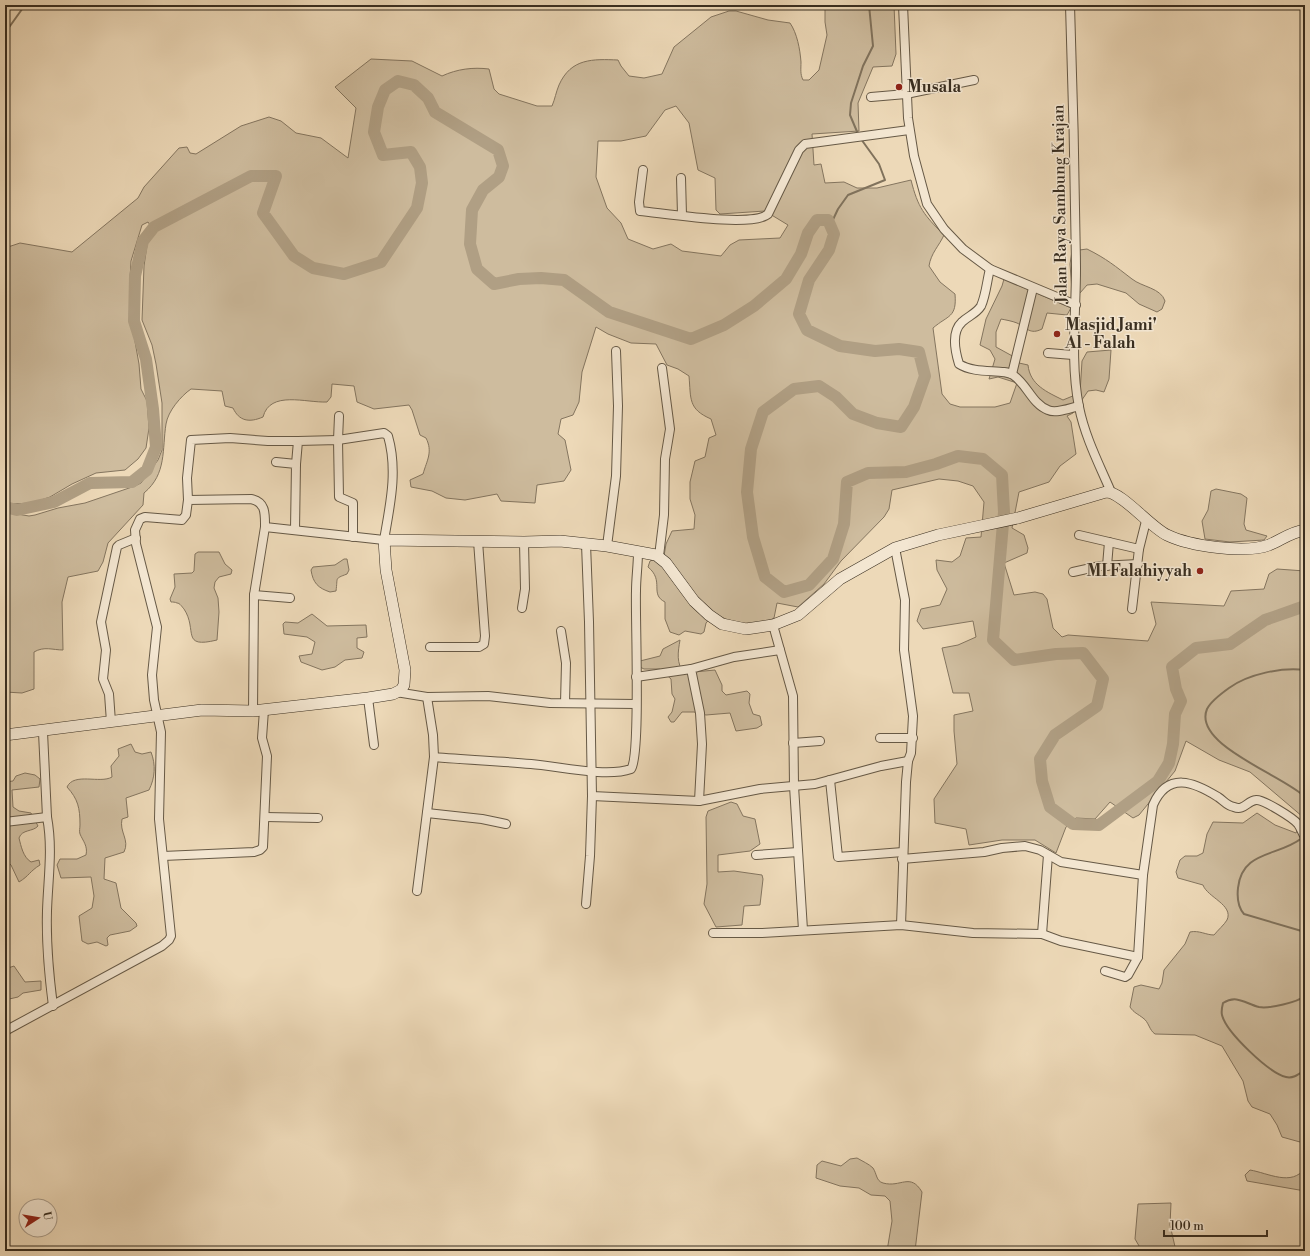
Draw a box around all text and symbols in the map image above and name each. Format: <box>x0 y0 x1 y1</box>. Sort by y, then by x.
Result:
place label: Musala <box>907 77 961 97</box>
marker: Musala <box>894 82 904 92</box>
street label: Jalan Raya Sambung Krajan <box>1048 104 1072 305</box>
place label: Masjid Jami' Al - Falah <box>1064 315 1157 353</box>
marker: Masjid Jami' Al - Falah <box>1052 329 1062 339</box>
place label: MI Falahiyyah <box>1086 561 1192 581</box>
marker: MI Falahiyyah <box>1195 566 1205 576</box>
north arrow <box>18 1198 58 1238</box>
text: U <box>39 1211 55 1222</box>
scale bar <box>1164 1212 1267 1238</box>
text: 100 m <box>1170 1219 1204 1234</box>

